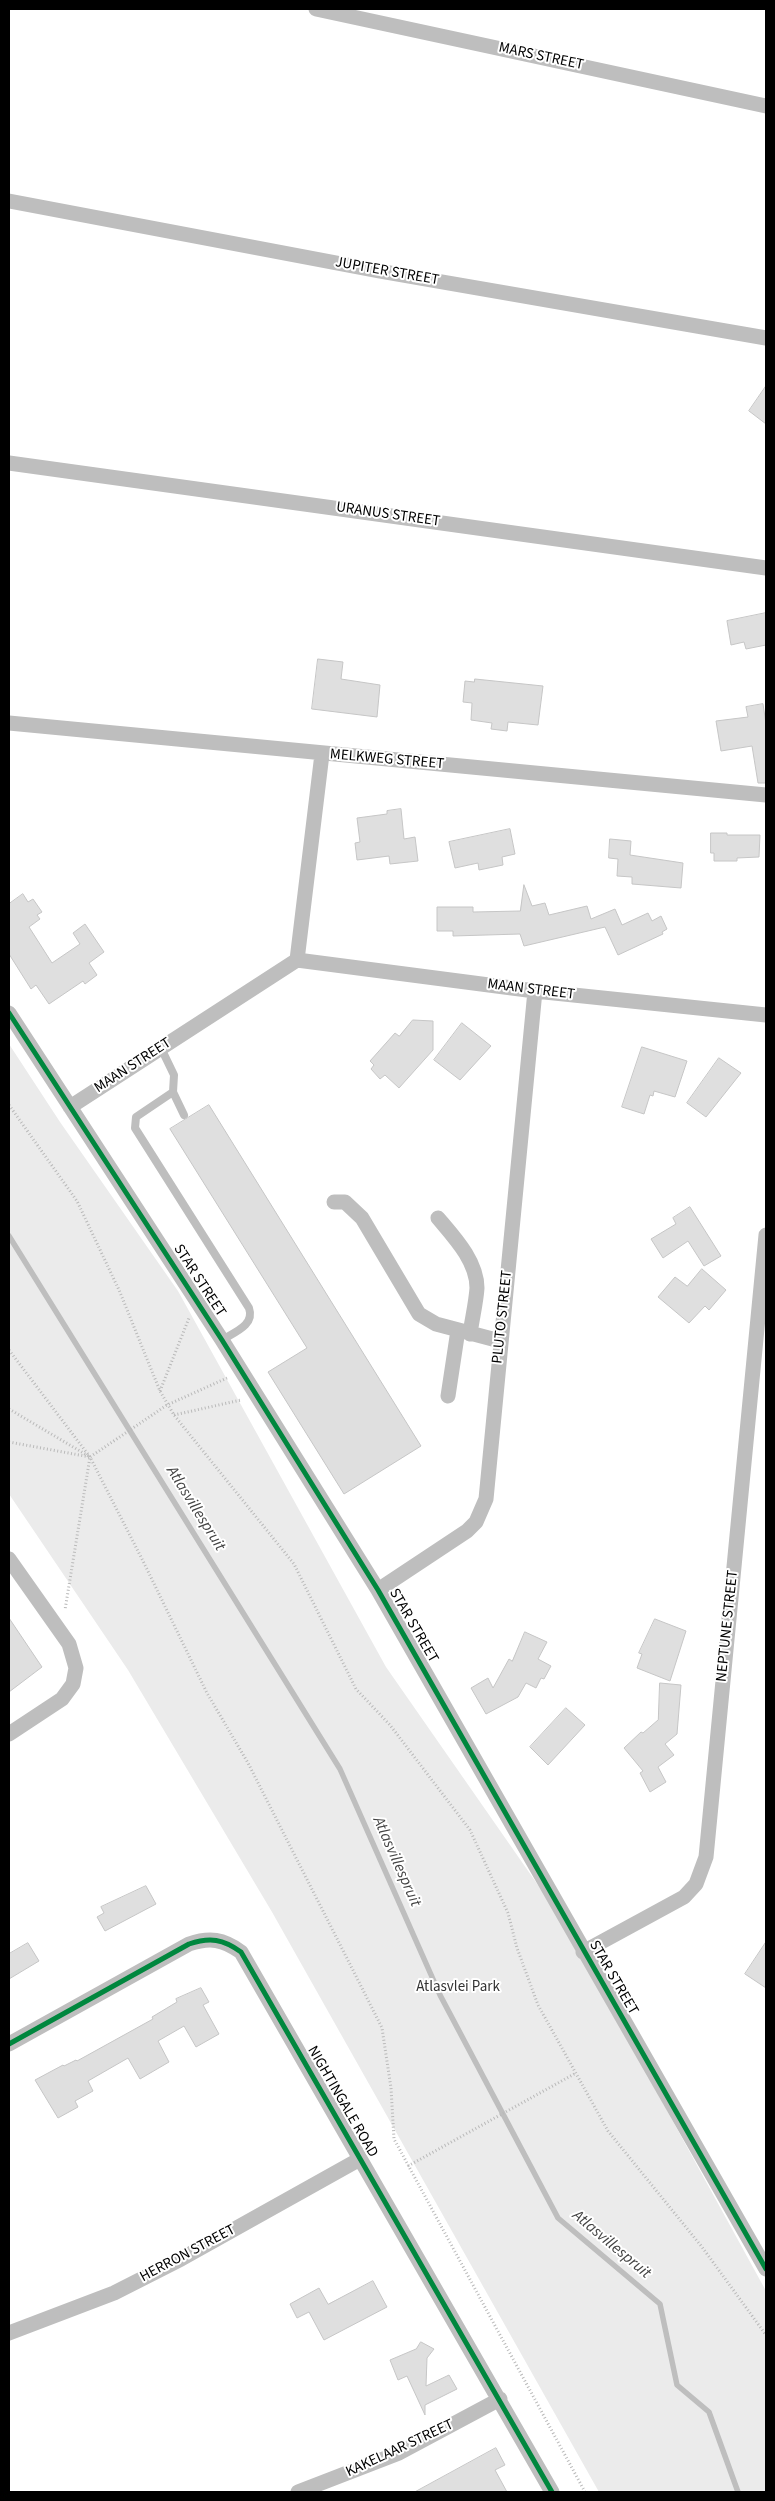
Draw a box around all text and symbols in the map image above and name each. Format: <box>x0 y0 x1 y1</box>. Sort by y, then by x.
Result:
street label: MARS STREET <box>497 39 585 75</box>
street label: JUPITER STREET <box>334 254 440 290</box>
street label: URANUS STREET <box>335 499 441 531</box>
street label: MELKWEG STREET <box>329 746 445 774</box>
street label: MAAN STREET <box>486 976 576 1004</box>
street label: MAAN STREET <box>91 1035 175 1097</box>
street label: STAR STREET <box>169 1241 229 1321</box>
street label: PLUTO STREET <box>489 1269 517 1365</box>
water label: Atlasvillespruit <box>161 1463 229 1555</box>
street label: NEPTUNE STREET <box>713 1569 743 1683</box>
street label: STAR STREET <box>384 1586 442 1666</box>
water label: Atlasvillespruit <box>368 1814 424 1910</box>
street label: STAR STREET <box>584 1938 642 2018</box>
park label: Atlasvlei Park <box>416 1979 500 1997</box>
street label: NIGHTINGALE ROAD <box>303 2043 381 2161</box>
water label: Atlasvillespruit <box>568 2207 654 2283</box>
street label: HERRON STREET <box>137 2221 239 2287</box>
street label: KAKELAAR STREET <box>343 2416 457 2482</box>

